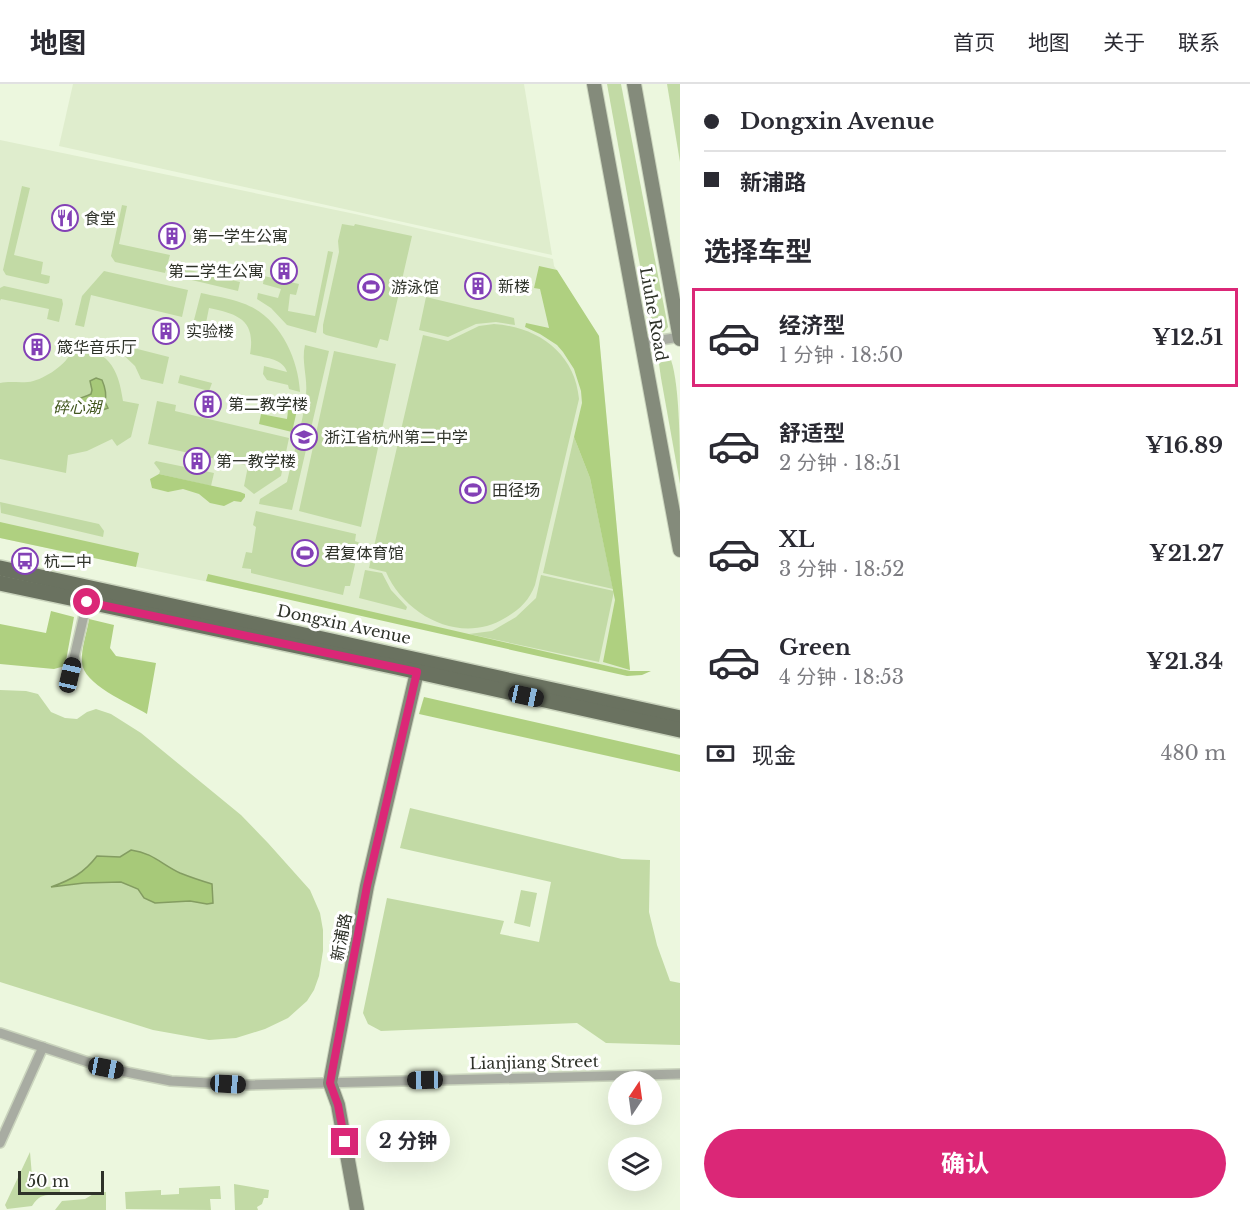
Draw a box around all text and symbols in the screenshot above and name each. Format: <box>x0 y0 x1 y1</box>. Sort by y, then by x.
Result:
text: 地图 <box>30 26 86 61</box>
text: 首页 <box>953 30 995 56</box>
text: 地图 <box>1028 30 1070 56</box>
text: 关于 <box>1103 30 1145 56</box>
text: 联系 <box>1178 30 1220 56</box>
text: Dongxin Avenue <box>740 108 934 135</box>
text: 新浦路 <box>740 169 806 196</box>
restaurant icon: 食堂 <box>50 203 80 233</box>
place label: 食堂 <box>84 208 116 228</box>
building icon: 第一学生公寓 <box>157 221 187 251</box>
place label: 第一学生公寓 <box>192 226 288 246</box>
text: 选择车型 <box>704 235 812 268</box>
building icon: 第二学生公寓 <box>269 256 299 286</box>
place label: 第二学生公寓 <box>168 261 264 281</box>
street label: Liuhe Road <box>636 265 672 363</box>
building icon: 新楼 <box>463 271 493 301</box>
sports icon: 游泳馆 <box>356 272 386 302</box>
place label: 新楼 <box>498 276 530 296</box>
place label: 游泳馆 <box>391 277 439 297</box>
icon: car <box>707 311 761 365</box>
text: 经济型 <box>779 312 845 339</box>
building icon: 实验楼 <box>151 316 181 346</box>
place label: 实验楼 <box>186 321 234 341</box>
text: ¥12.51 <box>1152 324 1223 351</box>
building icon: 箴华音乐厅 <box>22 332 52 362</box>
place label: 箴华音乐厅 <box>57 337 137 357</box>
text: 1 分钟 · 18:50 <box>779 343 903 367</box>
building icon: 第二教学楼 <box>193 389 223 419</box>
place label: 第二教学楼 <box>228 394 308 414</box>
park label: 碎心湖 <box>53 397 104 417</box>
icon: car <box>707 419 761 473</box>
text: 舒适型 <box>779 420 845 447</box>
school or university icon: 浙江省杭州第二中学 <box>289 422 319 452</box>
place label: 浙江省杭州第二中学 <box>324 427 468 447</box>
text: ¥16.89 <box>1145 432 1223 459</box>
building icon: 第一教学楼 <box>182 446 212 476</box>
place label: 第一教学楼 <box>216 451 296 471</box>
text: 2 分钟 · 18:51 <box>779 451 901 475</box>
sports icon: 田径场 <box>458 475 488 505</box>
place label: 田径场 <box>492 480 540 500</box>
text: XL <box>779 526 814 553</box>
icon: car <box>707 527 761 581</box>
sports icon: 君复体育馆 <box>290 538 320 568</box>
text: ¥21.27 <box>1149 540 1223 567</box>
place label: 君复体育馆 <box>324 543 404 563</box>
bus stop icon: 杭二中 <box>10 546 40 576</box>
place label: 杭二中 <box>44 551 92 571</box>
text: 3 分钟 · 18:52 <box>779 557 905 581</box>
route start <box>73 588 100 615</box>
street label: Dongxin Avenue <box>275 600 413 648</box>
text: Green <box>779 634 851 661</box>
icon: car <box>707 635 761 689</box>
text: ¥21.34 <box>1146 648 1223 675</box>
car <box>57 655 83 695</box>
text: 4 分钟 · 18:53 <box>779 665 904 689</box>
car <box>507 683 545 709</box>
icon: cash <box>704 737 737 770</box>
text: 480 m <box>1161 741 1226 765</box>
text: 现金 <box>752 742 796 769</box>
street label: 新浦路 <box>327 912 355 962</box>
street label: Lianjiang Street <box>469 1051 599 1073</box>
car <box>87 1056 125 1080</box>
car <box>407 1071 443 1089</box>
north arrow <box>608 1071 662 1125</box>
map controls <box>608 1071 662 1191</box>
car <box>210 1074 246 1094</box>
callout: 2 分钟 <box>366 1121 450 1163</box>
route end <box>331 1128 358 1155</box>
text: 2 分钟 <box>379 1129 437 1153</box>
button: 确认 <box>704 1129 1226 1198</box>
button: layers <box>608 1137 662 1191</box>
scale bar <box>18 1168 104 1196</box>
text: 50 m <box>27 1171 69 1191</box>

